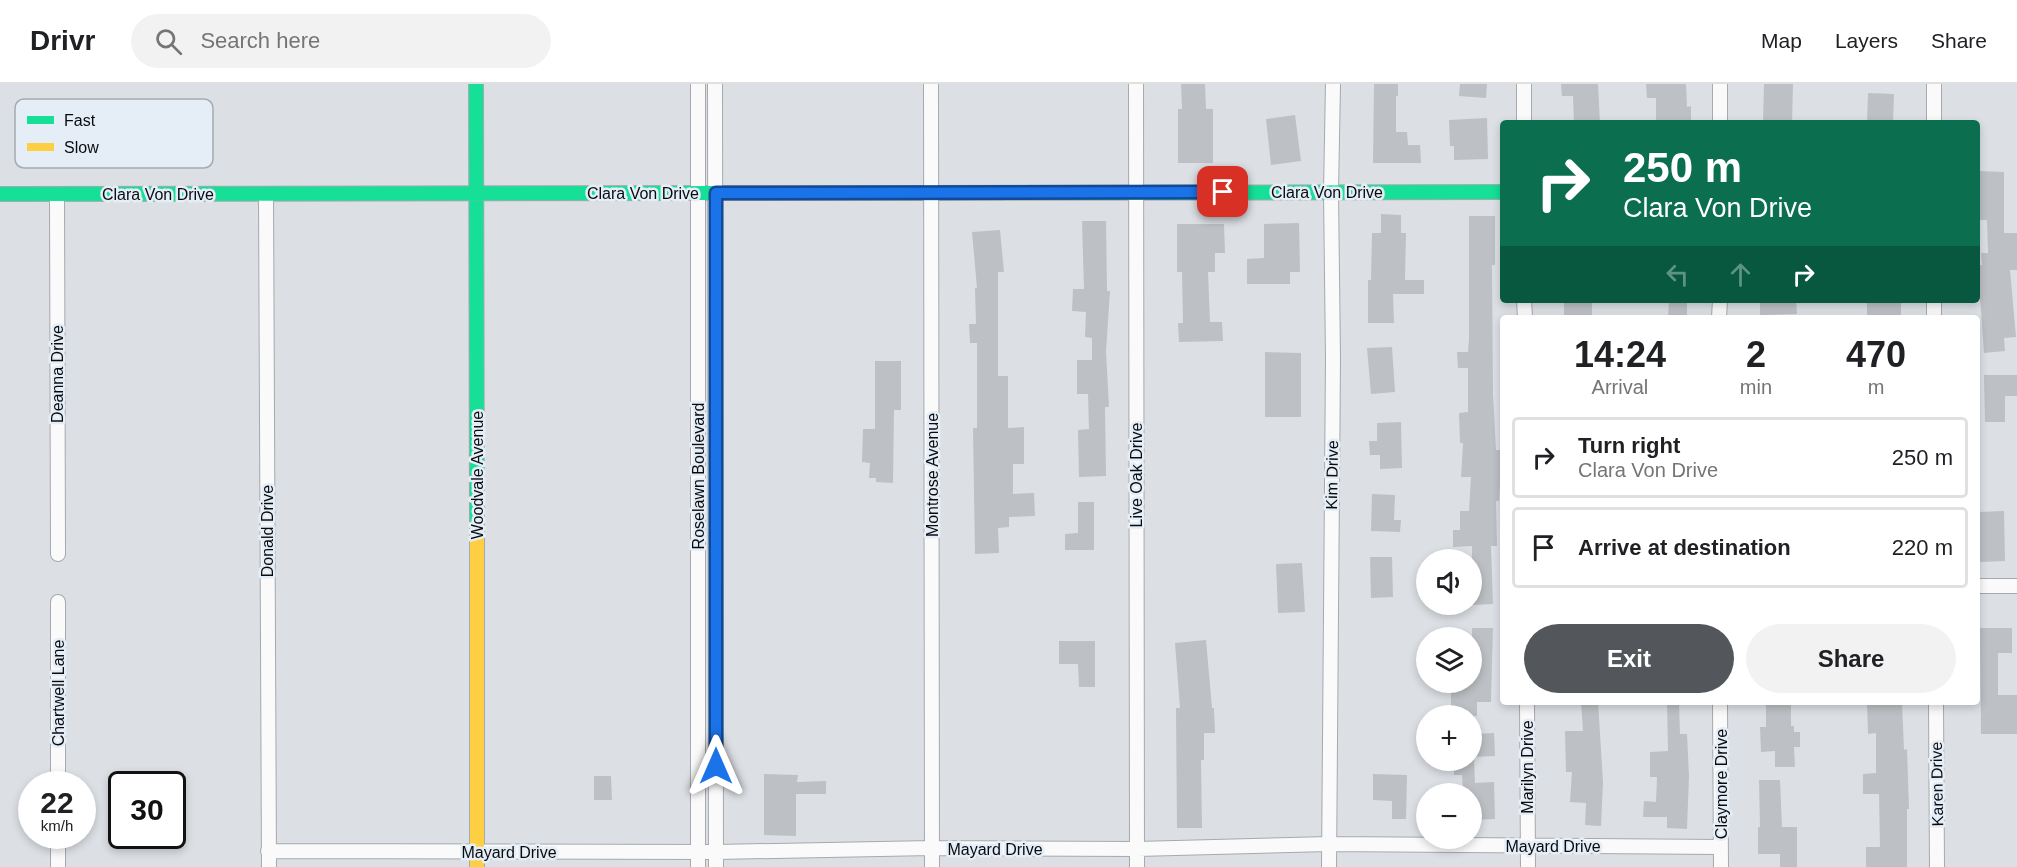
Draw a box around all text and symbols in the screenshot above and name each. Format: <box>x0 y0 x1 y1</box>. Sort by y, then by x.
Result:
search box <box>131 14 551 68</box>
text: Drivr <box>30 25 95 56</box>
icon: search <box>152 25 185 58</box>
text: Search here <box>200 28 320 53</box>
text: Map <box>1761 29 1802 52</box>
text: Layers <box>1835 29 1898 52</box>
text: Share <box>1931 29 1987 52</box>
legend <box>15 99 213 168</box>
text: Fast <box>64 112 96 129</box>
text: Slow <box>64 139 99 156</box>
icon: right <box>1524 144 1602 222</box>
text: 250 m <box>1623 144 1742 191</box>
pin <box>1197 166 1248 217</box>
icon: arrive <box>1206 175 1239 208</box>
street label: Clara Von Drive <box>1271 184 1383 201</box>
street label: Clara Von Drive <box>587 185 699 202</box>
street label: Clara Von Drive <box>102 186 214 203</box>
text: Clara Von Drive <box>1623 193 1812 223</box>
icon: left <box>1661 258 1694 291</box>
icon: ahead <box>1724 258 1757 291</box>
icon: right <box>1787 258 1820 291</box>
street label: Deanna Drive <box>49 325 66 423</box>
text: 14:24 <box>1574 334 1666 375</box>
text: 2 <box>1746 334 1766 375</box>
text: 470 <box>1846 334 1906 375</box>
text: Arrival <box>1592 376 1648 398</box>
text: min <box>1740 376 1772 398</box>
text: m <box>1868 376 1884 398</box>
street label: Roselawn Boulevard <box>690 403 707 549</box>
street label: Woodvale Avenue <box>469 411 486 539</box>
street label: Montrose Avenue <box>924 413 941 537</box>
street label: Live Oak Drive <box>1128 422 1145 527</box>
text: Turn right <box>1578 433 1680 458</box>
street label: Kim Drive <box>1323 440 1341 510</box>
icon: right <box>1527 441 1560 474</box>
text: 250 m <box>1892 445 1953 470</box>
text: Clara Von Drive <box>1578 459 1718 481</box>
street label: Donald Drive <box>259 485 276 577</box>
icon: arrive <box>1527 531 1560 564</box>
text: Arrive at destination <box>1578 535 1791 560</box>
text: 220 m <box>1892 535 1953 560</box>
map controls <box>1416 549 1482 849</box>
button: sound <box>1416 549 1482 615</box>
button: Exit <box>1524 624 1734 693</box>
button: Share <box>1746 624 1956 693</box>
button: layers <box>1416 627 1482 693</box>
street label: Chartwell Lane <box>50 640 67 746</box>
button: + <box>1416 705 1482 771</box>
street label: Marilyn Drive <box>1519 720 1536 814</box>
street label: Claymore Drive <box>1713 729 1730 839</box>
position arrow <box>684 734 748 798</box>
street label: Karen Drive <box>1928 742 1946 826</box>
speed limit sign: 30 <box>108 771 186 849</box>
button: − <box>1416 783 1482 849</box>
text: 22 <box>40 786 74 819</box>
text: km/h <box>41 817 73 834</box>
street label: Mayard Drive <box>1505 838 1601 855</box>
street label: Mayard Drive <box>947 841 1043 858</box>
street label: Mayard Drive <box>461 844 557 861</box>

